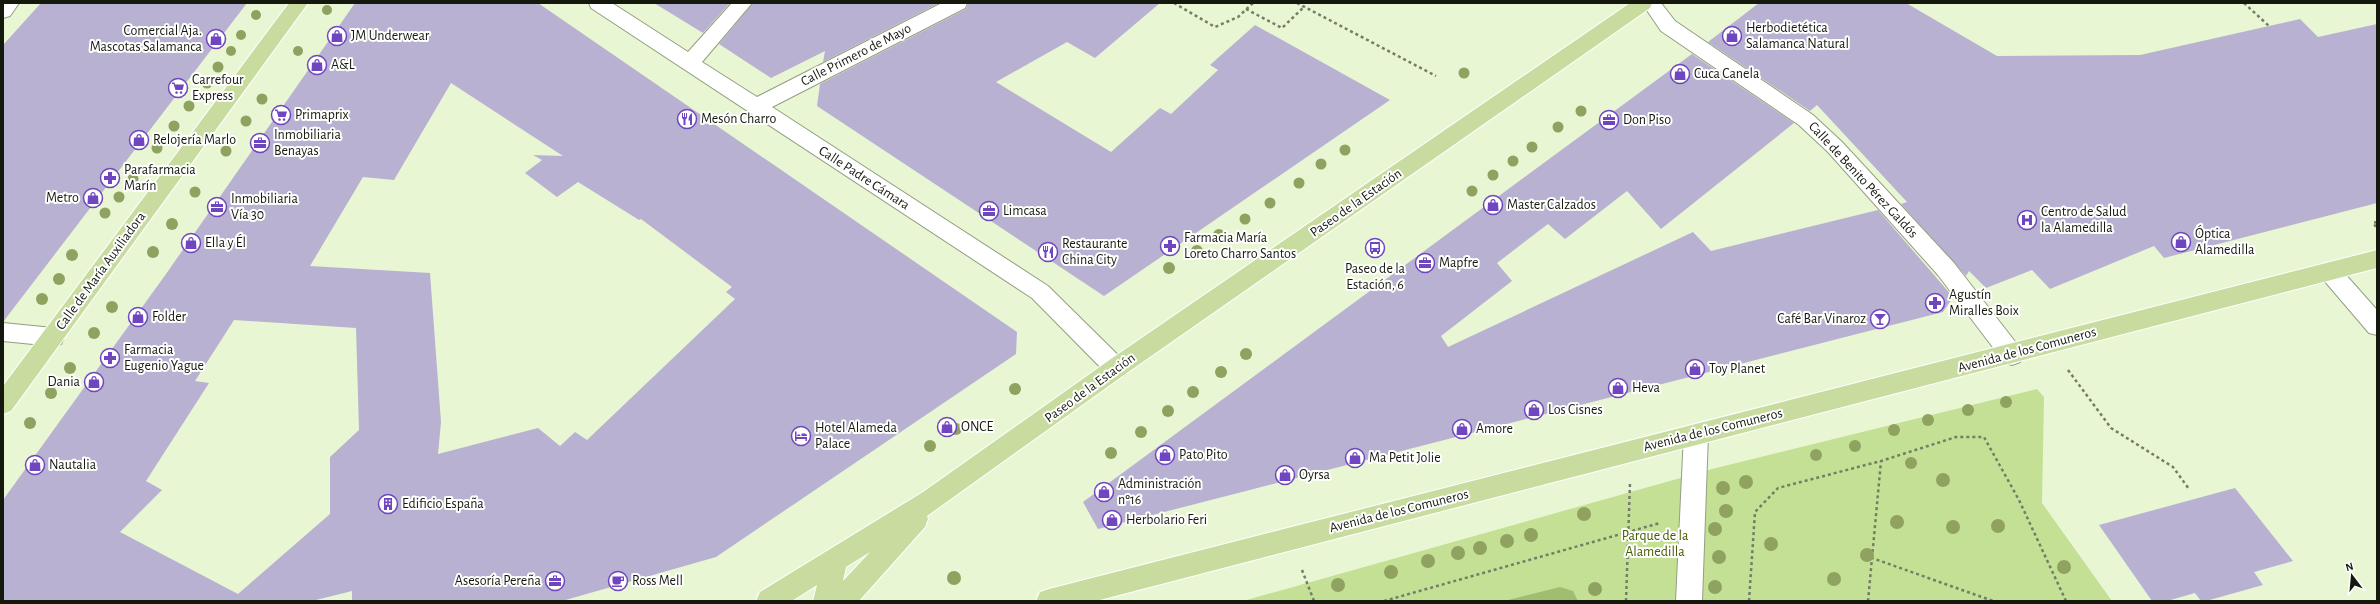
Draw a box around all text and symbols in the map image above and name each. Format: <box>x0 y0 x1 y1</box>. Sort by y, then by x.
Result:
street label: Calle Primero de Mayo <box>799 21 913 89</box>
place label: Herbodietética Salamanca Natural <box>1746 21 1849 51</box>
place label: Comercial Aja. Mascotas Salamanca <box>90 24 203 54</box>
shop icon: JM Underwear <box>326 25 348 47</box>
shop icon: Herbodietética Salamanca Natural <box>1721 25 1743 47</box>
shop icon: Comercial Aja. Mascotas Salamanca <box>205 28 227 50</box>
place label: JM Underwear <box>351 29 430 43</box>
shop icon: A&L <box>306 54 328 76</box>
place label: A&L <box>331 58 355 72</box>
shop icon: Cuca Canela <box>1669 63 1691 85</box>
place label: Cuca Canela <box>1694 67 1760 81</box>
place label: Carrefour Express <box>192 73 244 103</box>
supermarket icon: Carrefour Express <box>167 77 189 99</box>
supermarket icon: Primaprix <box>270 104 292 126</box>
place label: Primaprix <box>295 108 349 122</box>
restaurant icon: Mesón Charro <box>676 108 698 130</box>
office icon: Don Piso <box>1598 109 1620 131</box>
place label: Mesón Charro <box>701 112 777 126</box>
place label: Don Piso <box>1623 113 1671 127</box>
street label: Calle de Benito Pérez Galdós <box>1806 119 1920 241</box>
place label: Inmobiliaria Benayas <box>274 128 341 158</box>
shop icon: Relojería Marlo <box>128 129 150 151</box>
office icon: Inmobiliaria Benayas <box>249 132 271 154</box>
place label: Relojería Marlo <box>153 133 236 147</box>
street label: Calle Padre Cámara <box>816 143 912 213</box>
place label: Parafarmacia Marín <box>124 163 196 193</box>
street label: Paseo de la Estación <box>1308 166 1404 240</box>
pharmacy icon: Parafarmacia Marín <box>99 167 121 189</box>
shop icon: Metro <box>82 187 104 209</box>
place label: Metro <box>46 191 79 205</box>
place label: Inmobiliaria Vía 30 <box>231 192 298 222</box>
shop icon: Master Calzados <box>1482 194 1504 216</box>
office icon: Inmobiliaria Vía 30 <box>206 196 228 218</box>
place label: Master Calzados <box>1507 198 1596 212</box>
office icon: Limcasa <box>978 200 1000 222</box>
place label: Limcasa <box>1003 204 1047 218</box>
place label: Centro de Salud la Alamedilla <box>2041 205 2126 235</box>
street label: Calle de María Auxiliadora <box>54 209 149 333</box>
hospital icon: Centro de Salud la Alamedilla <box>2016 209 2038 231</box>
place label: Óptica Alamedilla <box>2195 224 2255 257</box>
place label: Farmacia María Loreto Charro Santos <box>1184 231 1296 261</box>
shop icon: Óptica Alamedilla <box>2170 231 2192 253</box>
shop icon: Ella y Él <box>180 232 202 254</box>
place label: Ella y Él <box>205 233 246 250</box>
pharmacy icon: Farmacia María Loreto Charro Santos <box>1159 235 1181 257</box>
place label: Restaurante China City <box>1062 237 1128 267</box>
bus stop icon: Paseo de la Estación, 6 <box>1364 237 1386 259</box>
restaurant icon: Restaurante China City <box>1037 241 1059 263</box>
office icon: Mapfre <box>1414 252 1436 274</box>
place label: Mapfre <box>1439 256 1478 270</box>
place label: Paseo de la Estación, 6 <box>1345 262 1406 292</box>
place label: Agustín Miralles Boix <box>1949 288 2019 318</box>
pharmacy icon: Agustín Miralles Boix <box>1924 292 1946 314</box>
shop icon: Folder <box>127 306 149 328</box>
bar icon: Café Bar Vinaroz <box>1869 308 1891 330</box>
place label: Folder <box>152 310 187 324</box>
place label: Café Bar Vinaroz <box>1777 312 1866 326</box>
street label: Avenida de los Comuneros <box>1956 325 2098 375</box>
place label: Farmacia Eugenio Yague <box>124 343 204 373</box>
pharmacy icon: Farmacia Eugenio Yague <box>99 347 121 369</box>
street label: Paseo de la Estación <box>1042 351 1138 425</box>
shop icon: Toy Planet <box>1684 358 1706 380</box>
place label: Toy Planet <box>1709 362 1766 376</box>
shop icon: Dania <box>83 371 105 393</box>
place label: Dania <box>48 375 81 389</box>
shop icon: Heva <box>1607 377 1629 399</box>
place label: Heva <box>1632 381 1660 395</box>
shop icon: Los Cisnes <box>1523 399 1545 421</box>
place label: Los Cisnes <box>1548 403 1603 417</box>
street label: Avenida de los Comuneros <box>1642 406 1784 454</box>
shop icon: ONCE <box>936 416 958 438</box>
shop icon: Amore <box>1451 418 1473 440</box>
place label: ONCE <box>961 420 993 434</box>
place label: Hotel Alameda Palace <box>815 421 897 451</box>
place label: Amore <box>1476 422 1513 436</box>
hotel icon: Hotel Alameda Palace <box>790 425 812 447</box>
shop icon: Pato Pito <box>1154 444 1176 466</box>
shop icon: Ma Petit Jolie <box>1344 447 1366 469</box>
place label: Pato Pito <box>1179 448 1228 462</box>
place label: Ma Petit Jolie <box>1369 451 1441 465</box>
shop icon: Nautalia <box>24 454 46 476</box>
place label: Nautalia <box>49 458 97 472</box>
shop icon: Oyrsa <box>1274 464 1296 486</box>
place label: Oyrsa <box>1299 468 1331 482</box>
place label: Administración nº16 <box>1118 477 1202 507</box>
shop icon: Administración nº16 <box>1093 481 1115 503</box>
street label: Avenida de los Comuneros <box>1328 487 1470 535</box>
building icon: Edificio España <box>377 493 399 515</box>
place label: Edificio España <box>402 497 484 511</box>
shop icon: Herbolario Feri <box>1101 509 1123 531</box>
place label: Herbolario Feri <box>1126 513 1207 527</box>
park label: Parque de la Alamedilla <box>1622 529 1689 559</box>
north arrow <box>2332 556 2372 596</box>
text: N <box>2344 561 2355 573</box>
office icon: Asesoría Pereña <box>544 570 566 592</box>
cafe icon: Ross Mell <box>607 570 629 592</box>
place label: Asesoría Pereña <box>455 574 542 588</box>
place label: Ross Mell <box>632 574 683 588</box>

